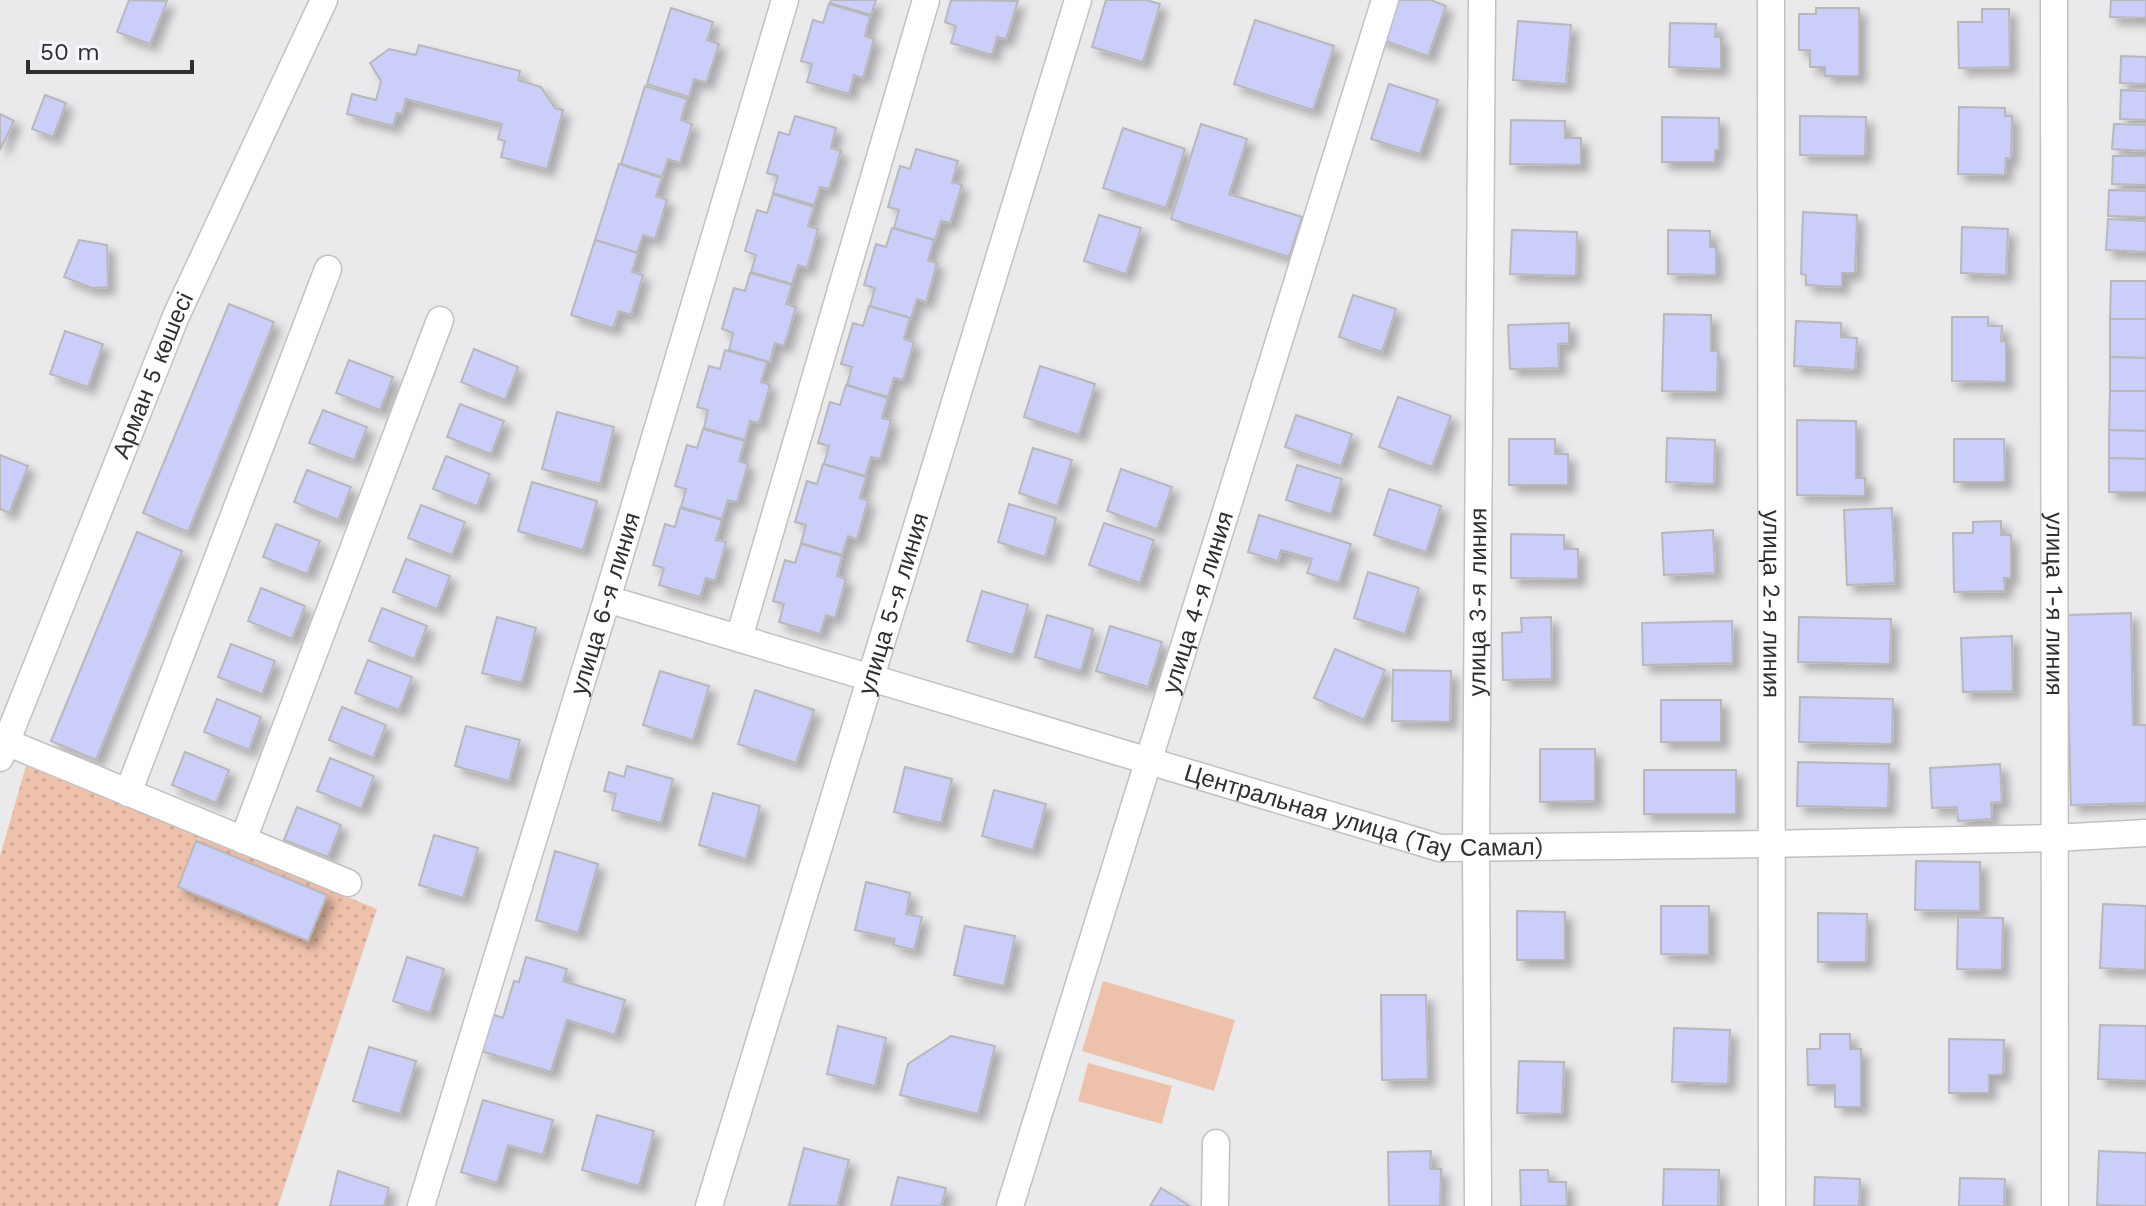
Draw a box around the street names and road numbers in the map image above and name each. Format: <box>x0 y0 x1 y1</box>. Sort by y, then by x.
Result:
street label: Арман 5 көшесі <box>107 288 199 462</box>
street label: улица 4-я линия <box>1156 508 1239 697</box>
street label: улица 3-я линия <box>1463 508 1492 696</box>
street label: улица 6-я линия <box>564 509 646 698</box>
street label: улица 5-я линия <box>852 509 934 698</box>
street label: улица 2-я линия <box>1757 510 1786 698</box>
street label: улица 1-я линия <box>2040 512 2069 696</box>
street label: Центральная улица (Тау Самал) <box>1181 758 1543 862</box>

